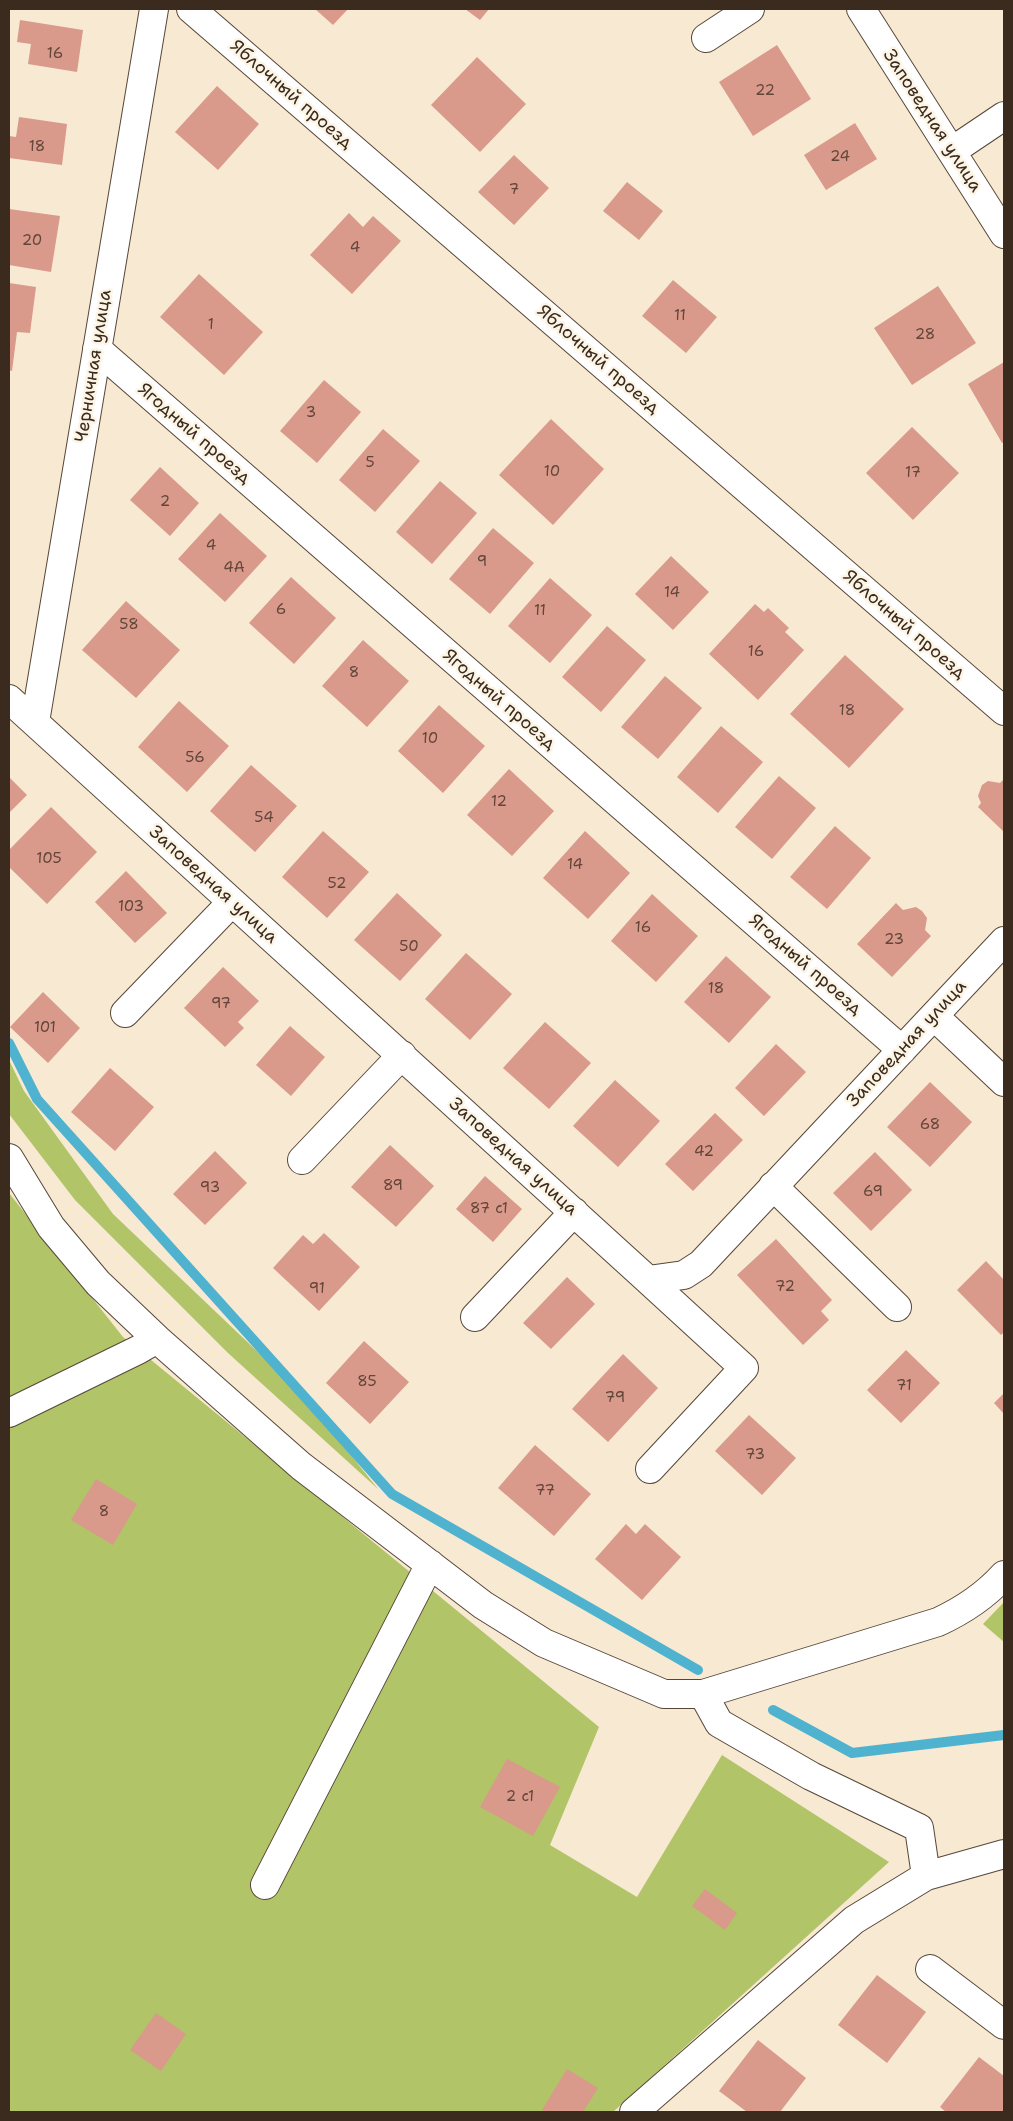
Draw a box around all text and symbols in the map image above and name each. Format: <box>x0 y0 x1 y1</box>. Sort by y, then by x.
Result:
street label: Яблочный проезд <box>225 36 357 154</box>
house number: 16 <box>47 45 63 63</box>
street label: Заповедная улица <box>878 46 986 196</box>
house number: 22 <box>755 82 775 100</box>
house number: 18 <box>29 138 45 156</box>
house number: 24 <box>830 148 850 166</box>
house number: 7 <box>509 181 519 199</box>
house number: 20 <box>22 232 42 250</box>
house number: 4 <box>350 239 360 257</box>
street label: Черничная улица <box>71 288 117 444</box>
street label: Яблочный проезд <box>532 301 664 419</box>
house number: 11 <box>674 307 686 325</box>
house number: 1 <box>208 316 214 334</box>
house number: 28 <box>915 326 935 344</box>
street label: Ягодный проезд <box>133 379 255 489</box>
house number: 3 <box>306 404 316 422</box>
house number: 5 <box>365 454 375 472</box>
house number: 10 <box>544 463 560 481</box>
house number: 17 <box>905 464 921 482</box>
house number: 2 <box>160 493 170 511</box>
house number: 4 <box>206 537 216 555</box>
house number: 9 <box>477 553 487 571</box>
house number: 4А <box>223 559 245 577</box>
street label: Яблочный проезд <box>838 566 970 684</box>
house number: 14 <box>664 584 680 602</box>
house number: 6 <box>276 601 286 619</box>
house number: 11 <box>534 602 546 620</box>
house number: 58 <box>119 616 139 634</box>
house number: 16 <box>748 643 764 661</box>
street label: Ягодный проезд <box>438 645 560 755</box>
house number: 8 <box>349 664 359 682</box>
house number: 18 <box>839 702 855 720</box>
house number: 10 <box>422 730 438 748</box>
house number: 56 <box>185 749 205 767</box>
house number: 12 <box>491 793 507 811</box>
house number: 54 <box>254 809 274 827</box>
street label: Заповедная улица <box>144 822 282 948</box>
house number: 105 <box>36 850 62 868</box>
house number: 14 <box>567 856 583 874</box>
house number: 52 <box>328 875 346 893</box>
house number: 103 <box>118 898 144 916</box>
street label: Ягодный проезд <box>744 910 866 1020</box>
house number: 16 <box>635 919 651 937</box>
house number: 23 <box>884 931 904 949</box>
house number: 50 <box>399 938 419 956</box>
street label: Заповедная улица <box>843 976 971 1112</box>
house number: 18 <box>708 980 724 998</box>
house number: 97 <box>211 995 231 1013</box>
house number: 101 <box>34 1019 56 1037</box>
street label: Заповедная улица <box>444 1094 582 1220</box>
house number: 68 <box>920 1116 940 1134</box>
house number: 42 <box>694 1143 714 1161</box>
house number: 89 <box>383 1177 403 1195</box>
house number: 93 <box>200 1179 220 1197</box>
house number: 69 <box>863 1183 883 1201</box>
house number: 87 с1 <box>470 1200 508 1218</box>
house number: 72 <box>775 1278 795 1296</box>
house number: 91 <box>309 1280 325 1298</box>
house number: 85 <box>357 1373 377 1391</box>
house number: 71 <box>896 1377 912 1395</box>
house number: 79 <box>605 1389 625 1407</box>
house number: 73 <box>745 1446 765 1464</box>
house number: 77 <box>535 1482 555 1500</box>
house number: 8 <box>99 1503 109 1521</box>
house number: 2 с1 <box>506 1788 534 1806</box>

